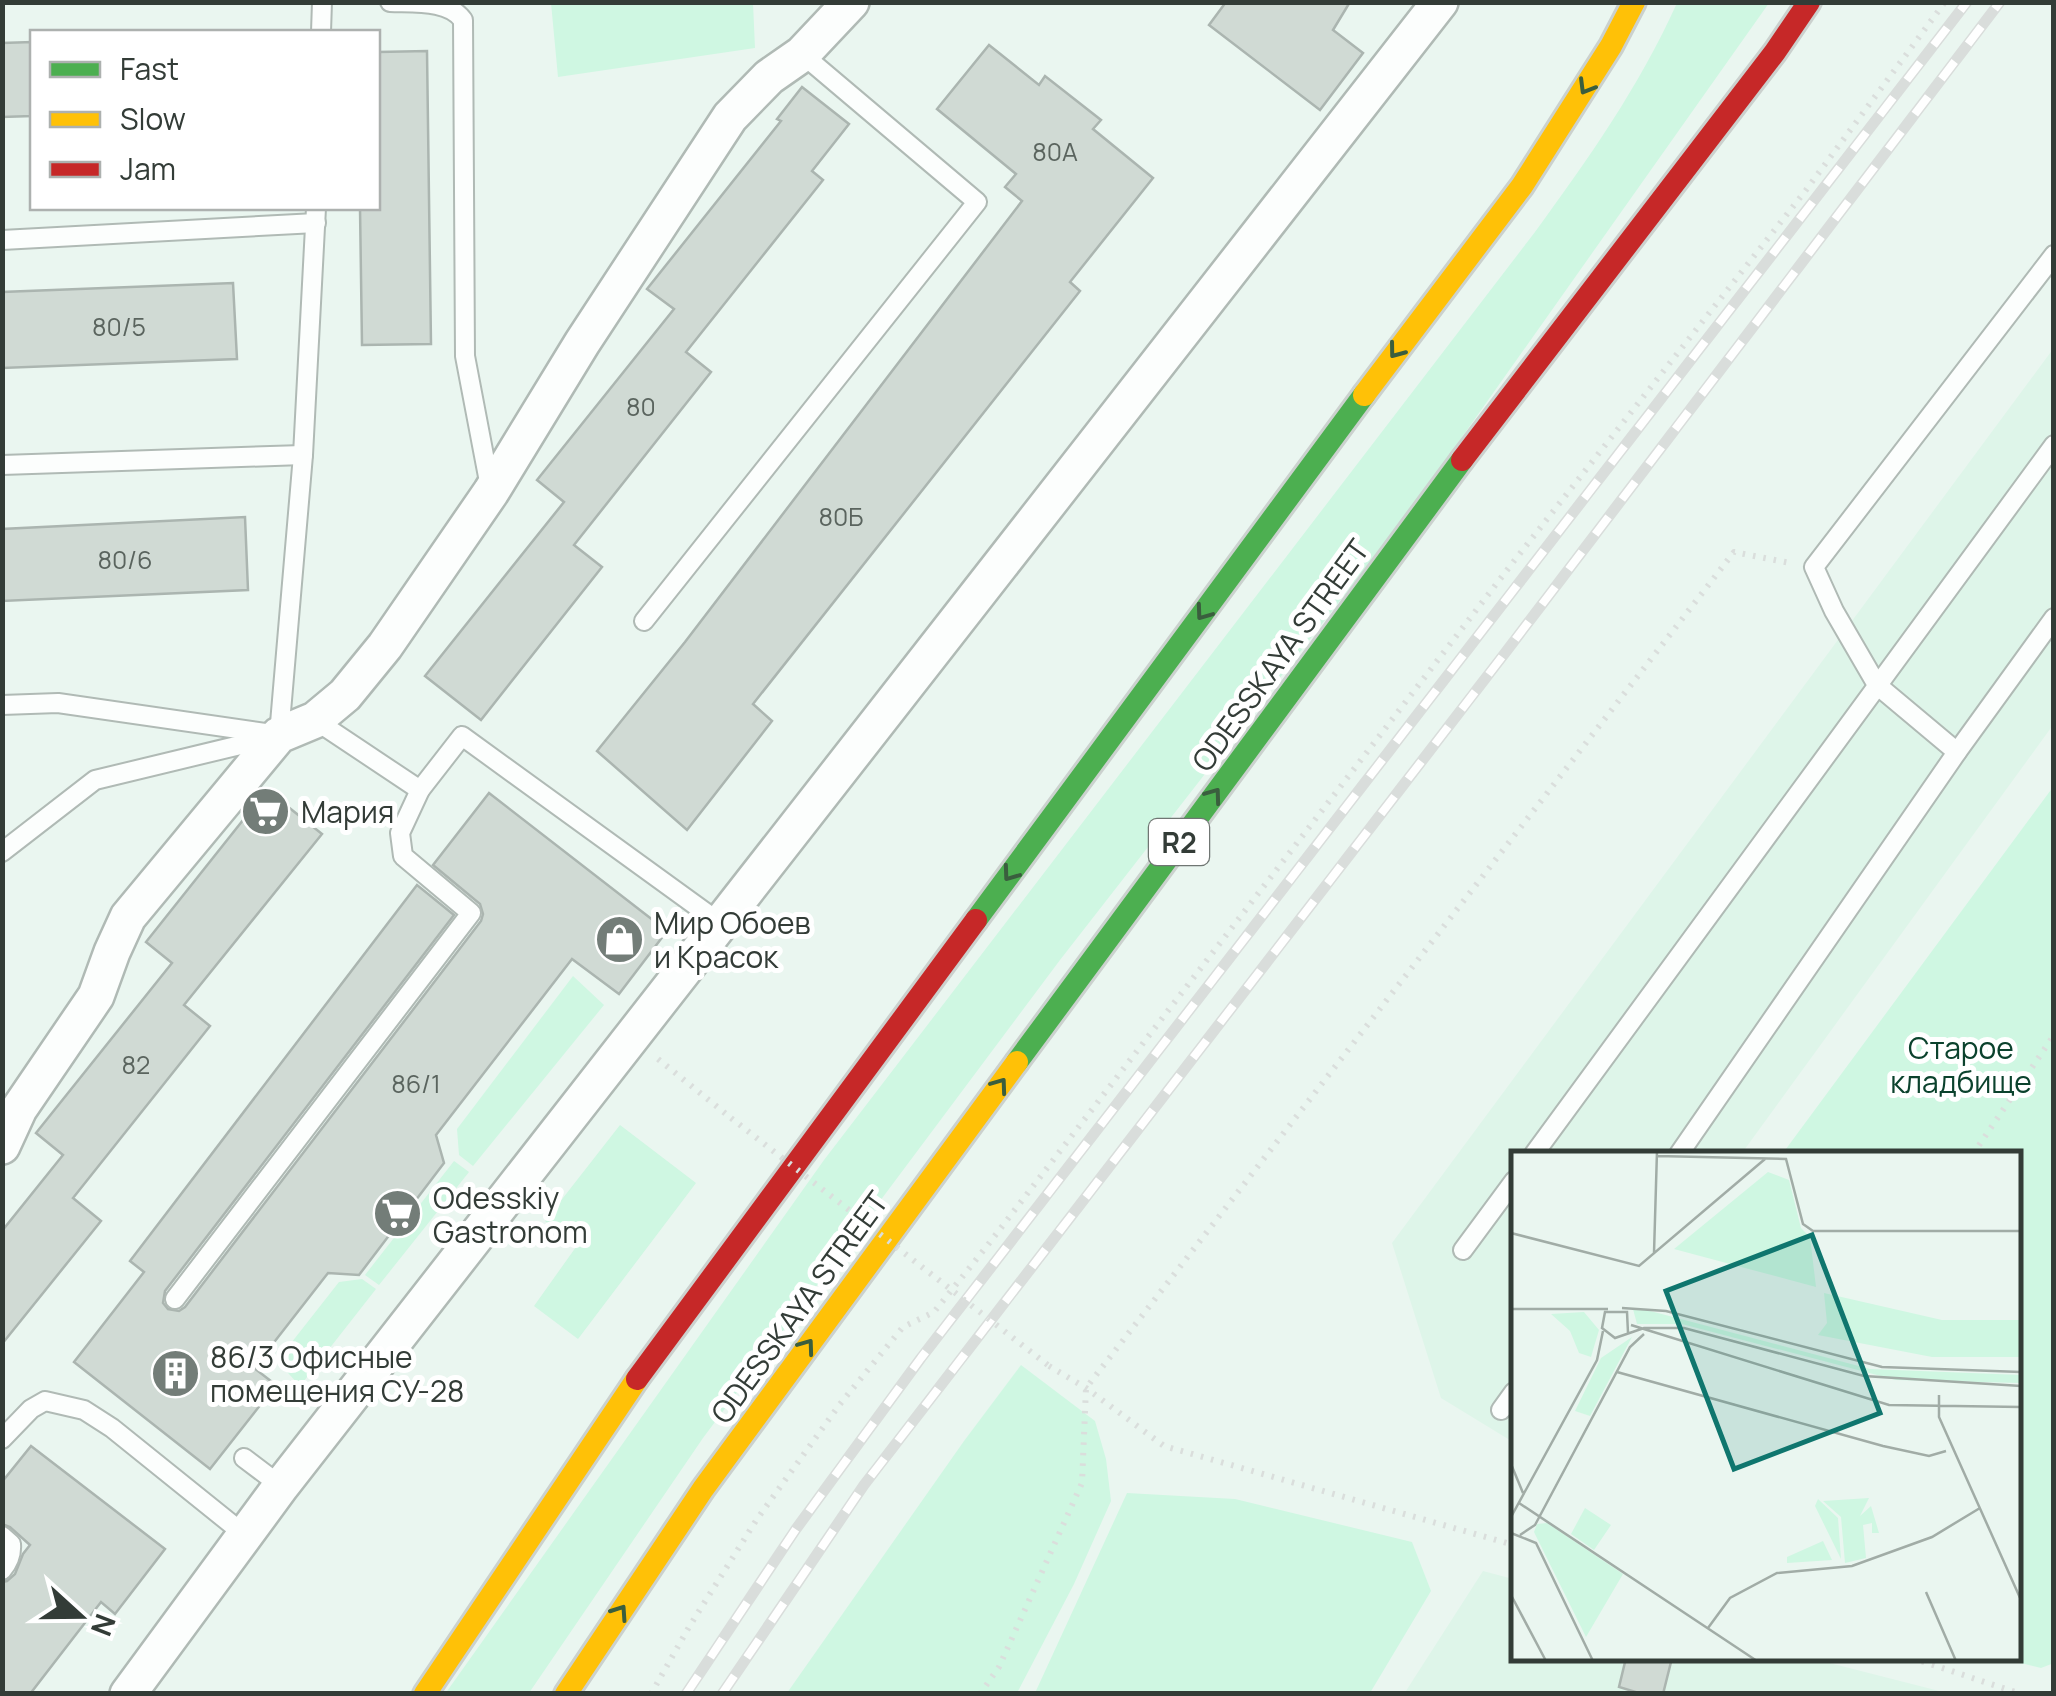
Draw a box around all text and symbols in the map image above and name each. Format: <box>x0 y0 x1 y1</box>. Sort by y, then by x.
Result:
legend <box>30 30 380 210</box>
text: Fast <box>120 48 179 89</box>
one-way arrow <box>1579 76 1598 94</box>
text: Slow <box>120 98 186 139</box>
house number: 80А <box>1032 134 1078 169</box>
text: Jam <box>120 148 176 189</box>
house number: 80/5 <box>92 309 146 344</box>
one-way arrow <box>1391 340 1408 358</box>
house number: 80 <box>626 389 656 424</box>
house number: 80Б <box>819 499 863 534</box>
street label: ODESSKAYA STREET <box>1182 531 1378 779</box>
house number: 80/6 <box>98 542 152 577</box>
one-way arrow <box>1197 601 1215 620</box>
supermarket icon: Мария <box>240 785 292 837</box>
one-way arrow <box>1202 788 1219 806</box>
place label: Мария <box>301 791 394 832</box>
road number: R2 <box>1149 819 1209 865</box>
one-way arrow <box>1004 863 1021 881</box>
place label: Мир Обоев и Красок <box>654 902 811 977</box>
shop icon: Мир Обоев и Красок <box>593 913 645 965</box>
park label: Старое кладбище <box>1890 1027 2032 1102</box>
house number: 82 <box>122 1047 150 1082</box>
house number: 86/1 <box>391 1066 441 1101</box>
one-way arrow <box>988 1078 1006 1096</box>
inset map <box>1511 1151 2021 1661</box>
place label: Odesskiy Gastronom <box>433 1177 588 1252</box>
street label: ODESSKAYA STREET <box>701 1183 897 1431</box>
supermarket icon: Odesskiy Gastronom <box>372 1188 424 1240</box>
place label: 86/3 Офисные помещения СУ-28 <box>210 1336 464 1411</box>
one-way arrow <box>795 1339 814 1358</box>
building icon: 86/3 Офисные помещения СУ-28 <box>149 1347 201 1399</box>
north arrow <box>30 1566 130 1666</box>
one-way arrow <box>608 1605 627 1623</box>
text: N <box>83 1609 126 1642</box>

